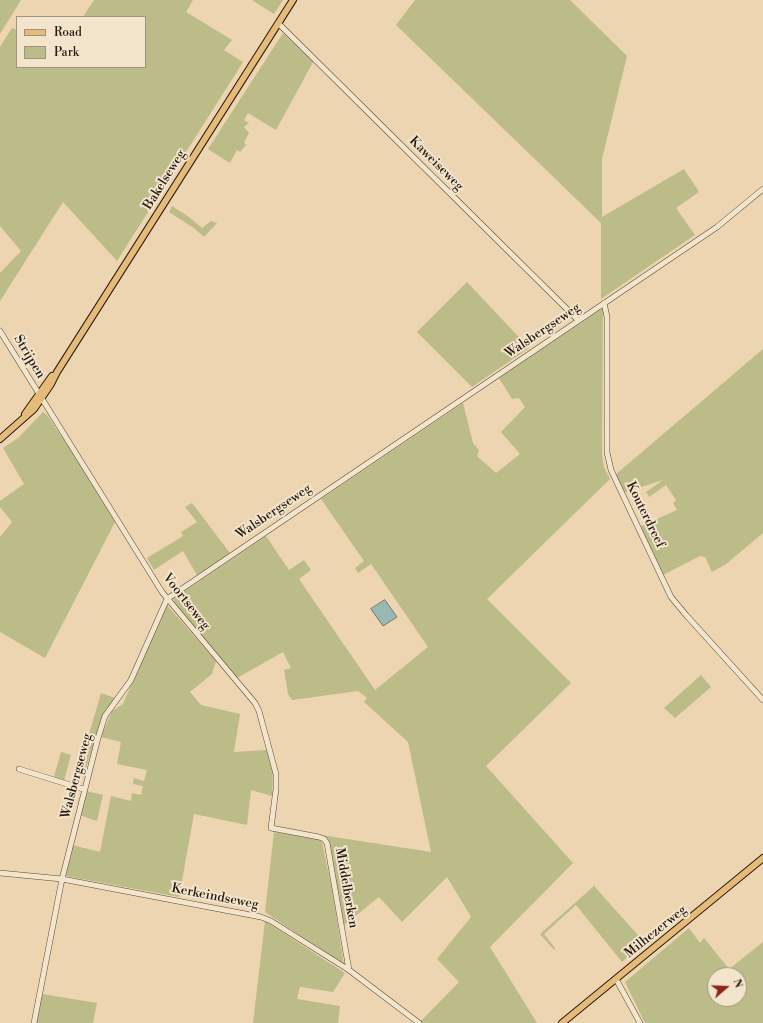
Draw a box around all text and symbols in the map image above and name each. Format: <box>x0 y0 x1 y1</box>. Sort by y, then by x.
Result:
legend <box>16 16 146 68</box>
text: Road <box>54 25 82 40</box>
text: Park <box>54 45 79 60</box>
street label: Kaweiseweg <box>405 133 467 195</box>
street label: Bakelseweg <box>141 147 189 213</box>
street label: Walsbergseweg <box>502 300 584 362</box>
street label: Strijpen <box>10 332 48 382</box>
street label: Kouterdreef <box>622 479 668 551</box>
street label: Walsbergseweg <box>233 481 315 543</box>
street label: Voortseweg <box>159 571 213 633</box>
street label: Walsbergseweg <box>58 732 96 820</box>
street label: Middelberken <box>331 847 361 929</box>
street label: Kerkeindseweg <box>170 881 260 913</box>
street label: Milhezerweg <box>622 902 690 962</box>
north arrow <box>707 967 747 1007</box>
text: N <box>729 977 745 990</box>

